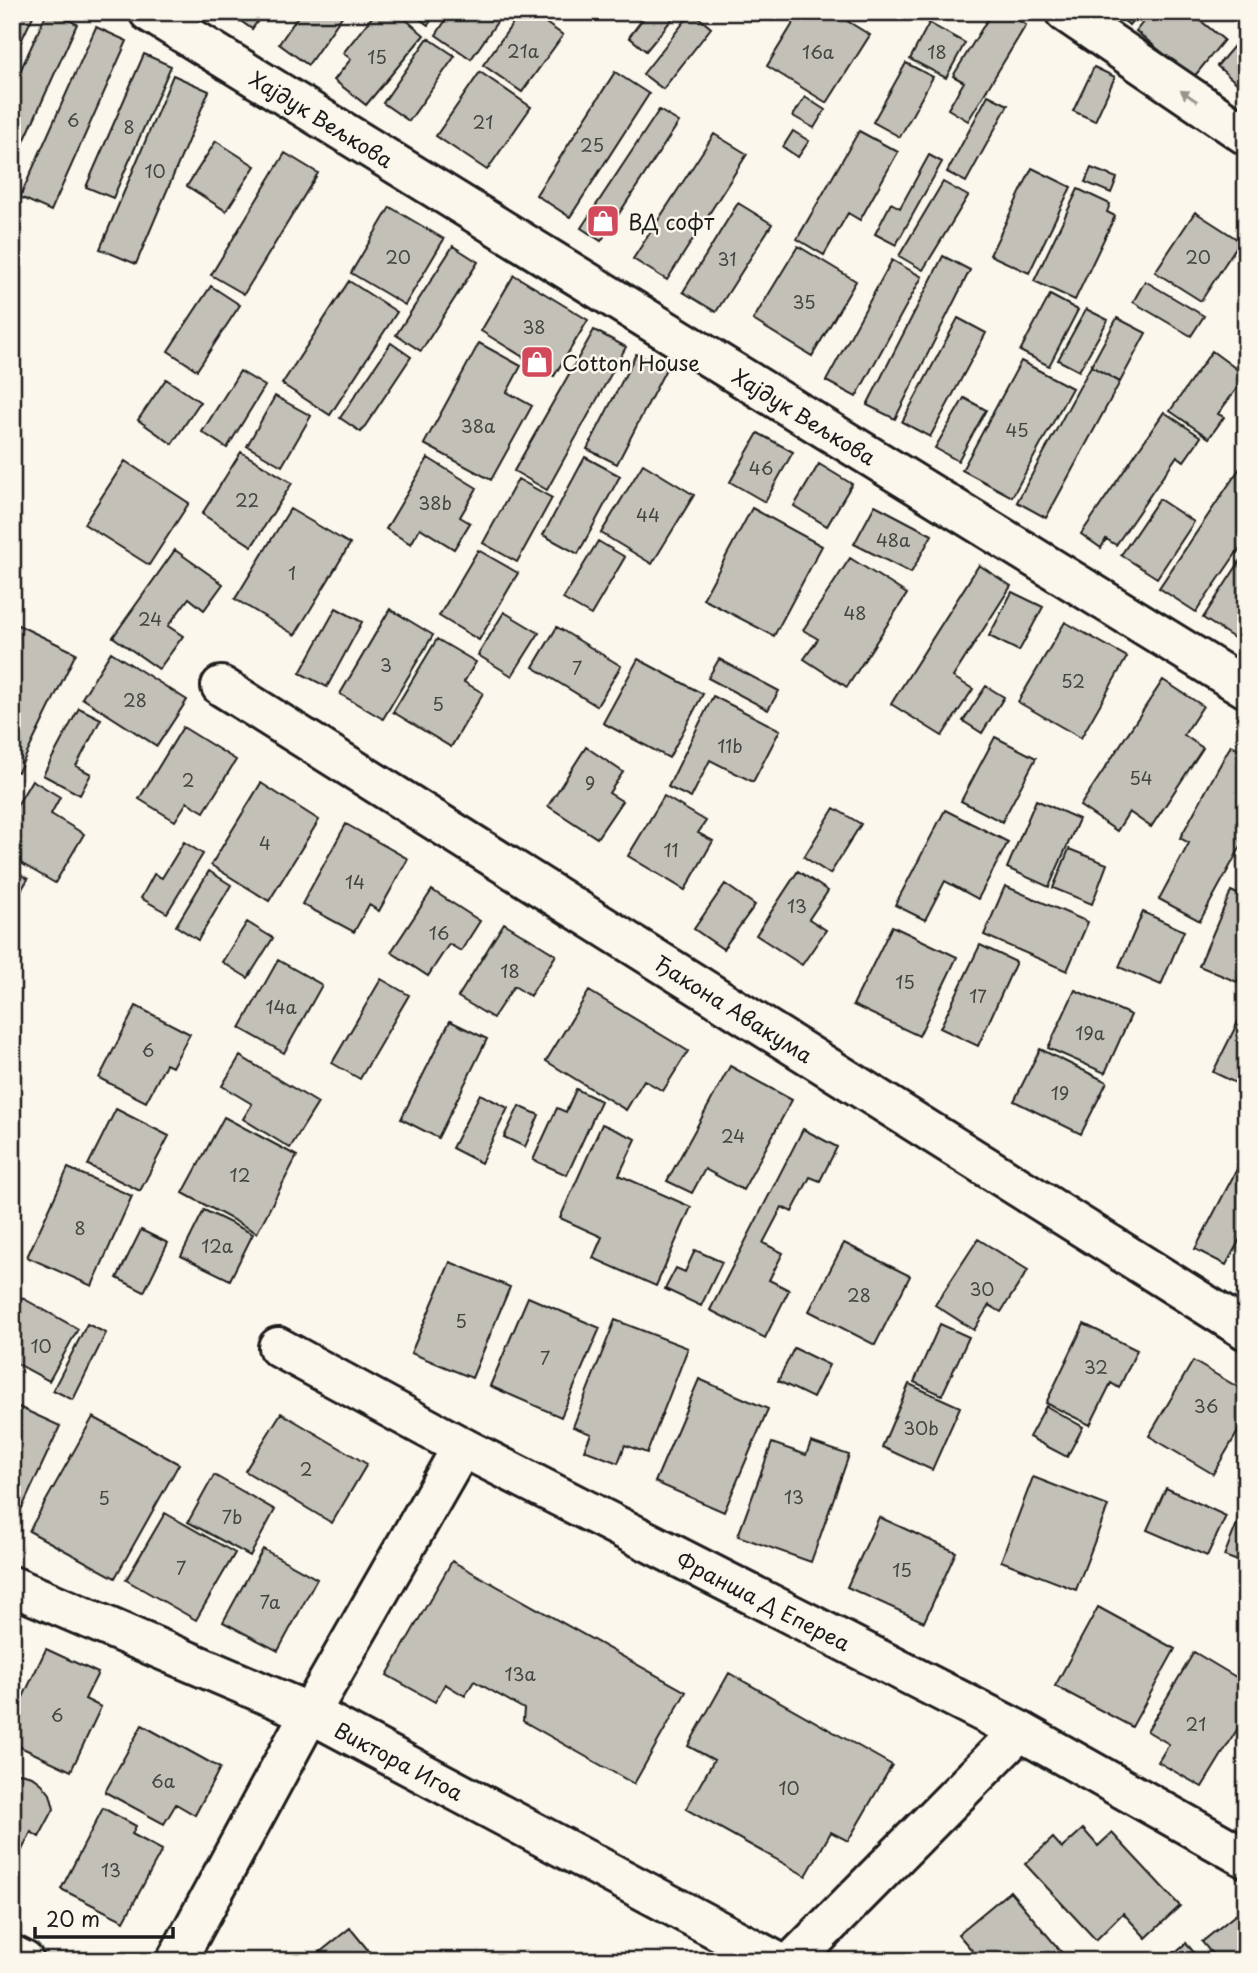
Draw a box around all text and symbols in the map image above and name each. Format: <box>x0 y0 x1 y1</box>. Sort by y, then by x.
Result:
house number: 21a <box>507 37 540 64</box>
house number: 16a <box>802 38 835 65</box>
house number: 18 <box>927 38 947 65</box>
house number: 15 <box>367 43 387 70</box>
street label: Хајдук Вељкова <box>244 62 400 175</box>
one-way arrow <box>1180 90 1199 103</box>
house number: 6 <box>67 106 79 133</box>
house number: 21 <box>473 108 493 135</box>
house number: 8 <box>123 113 135 140</box>
house number: 25 <box>580 131 604 158</box>
house number: 10 <box>144 157 166 184</box>
shop icon: ВД софт <box>584 202 622 240</box>
place label: ВД софт <box>628 205 715 237</box>
house number: 20 <box>385 243 411 270</box>
house number: 20 <box>1185 243 1211 270</box>
house number: 31 <box>718 245 736 272</box>
house number: 35 <box>792 288 816 315</box>
house number: 38 <box>522 313 546 340</box>
shop icon: Cotton House <box>518 343 556 381</box>
place label: Cotton House <box>562 346 700 378</box>
street label: Хајдук Вељкова <box>727 359 882 472</box>
house number: 38a <box>461 412 496 439</box>
house number: 45 <box>1006 416 1029 443</box>
house number: 46 <box>749 454 773 481</box>
house number: 22 <box>235 486 259 513</box>
house number: 38b <box>418 489 452 516</box>
house number: 44 <box>636 501 660 528</box>
house number: 48a <box>876 526 911 553</box>
house number: 1 <box>288 559 296 586</box>
house number: 48 <box>843 599 867 626</box>
house number: 24 <box>138 605 162 632</box>
house number: 3 <box>380 651 392 678</box>
house number: 7 <box>572 654 582 681</box>
house number: 52 <box>1061 667 1085 694</box>
house number: 28 <box>123 686 147 713</box>
house number: 5 <box>432 690 444 717</box>
house number: 11b <box>717 732 743 759</box>
house number: 54 <box>1129 764 1153 791</box>
house number: 2 <box>182 766 194 793</box>
house number: 9 <box>585 769 595 796</box>
house number: 4 <box>259 829 271 856</box>
house number: 11 <box>663 836 679 863</box>
house number: 14 <box>345 868 365 895</box>
house number: 13 <box>787 892 807 919</box>
house number: 16 <box>429 919 449 946</box>
street label: Ђакона Авакума <box>649 947 820 1070</box>
house number: 18 <box>500 957 520 984</box>
house number: 15 <box>895 968 915 995</box>
house number: 17 <box>969 982 987 1009</box>
house number: 14a <box>265 993 297 1020</box>
house number: 19a <box>1075 1019 1105 1046</box>
house number: 6 <box>142 1036 154 1063</box>
house number: 19 <box>1051 1079 1069 1106</box>
house number: 24 <box>721 1122 745 1149</box>
house number: 12 <box>230 1161 250 1188</box>
house number: 8 <box>74 1214 86 1241</box>
house number: 12a <box>201 1232 234 1259</box>
house number: 30 <box>969 1275 995 1302</box>
house number: 28 <box>847 1281 871 1308</box>
house number: 5 <box>455 1307 467 1334</box>
house number: 10 <box>30 1332 52 1359</box>
house number: 7 <box>540 1344 550 1371</box>
house number: 32 <box>1084 1353 1108 1380</box>
house number: 36 <box>1194 1392 1218 1419</box>
house number: 30b <box>903 1414 939 1441</box>
house number: 2 <box>300 1455 312 1482</box>
house number: 13 <box>784 1483 804 1510</box>
house number: 5 <box>98 1484 110 1511</box>
house number: 7b <box>222 1503 242 1530</box>
street label: Франша Д Епереа <box>671 1543 856 1658</box>
house number: 7 <box>176 1554 186 1581</box>
house number: 15 <box>892 1556 912 1583</box>
house number: 7a <box>260 1588 281 1615</box>
house number: 13a <box>504 1660 536 1687</box>
house number: 6 <box>51 1701 63 1728</box>
house number: 21 <box>1186 1710 1206 1737</box>
street label: Виктора Игоа <box>329 1713 469 1808</box>
house number: 6a <box>151 1767 176 1794</box>
house number: 10 <box>778 1774 800 1801</box>
house number: 13 <box>101 1856 121 1883</box>
scale bar <box>35 1896 173 1940</box>
text: 20 m <box>46 1902 100 1934</box>

